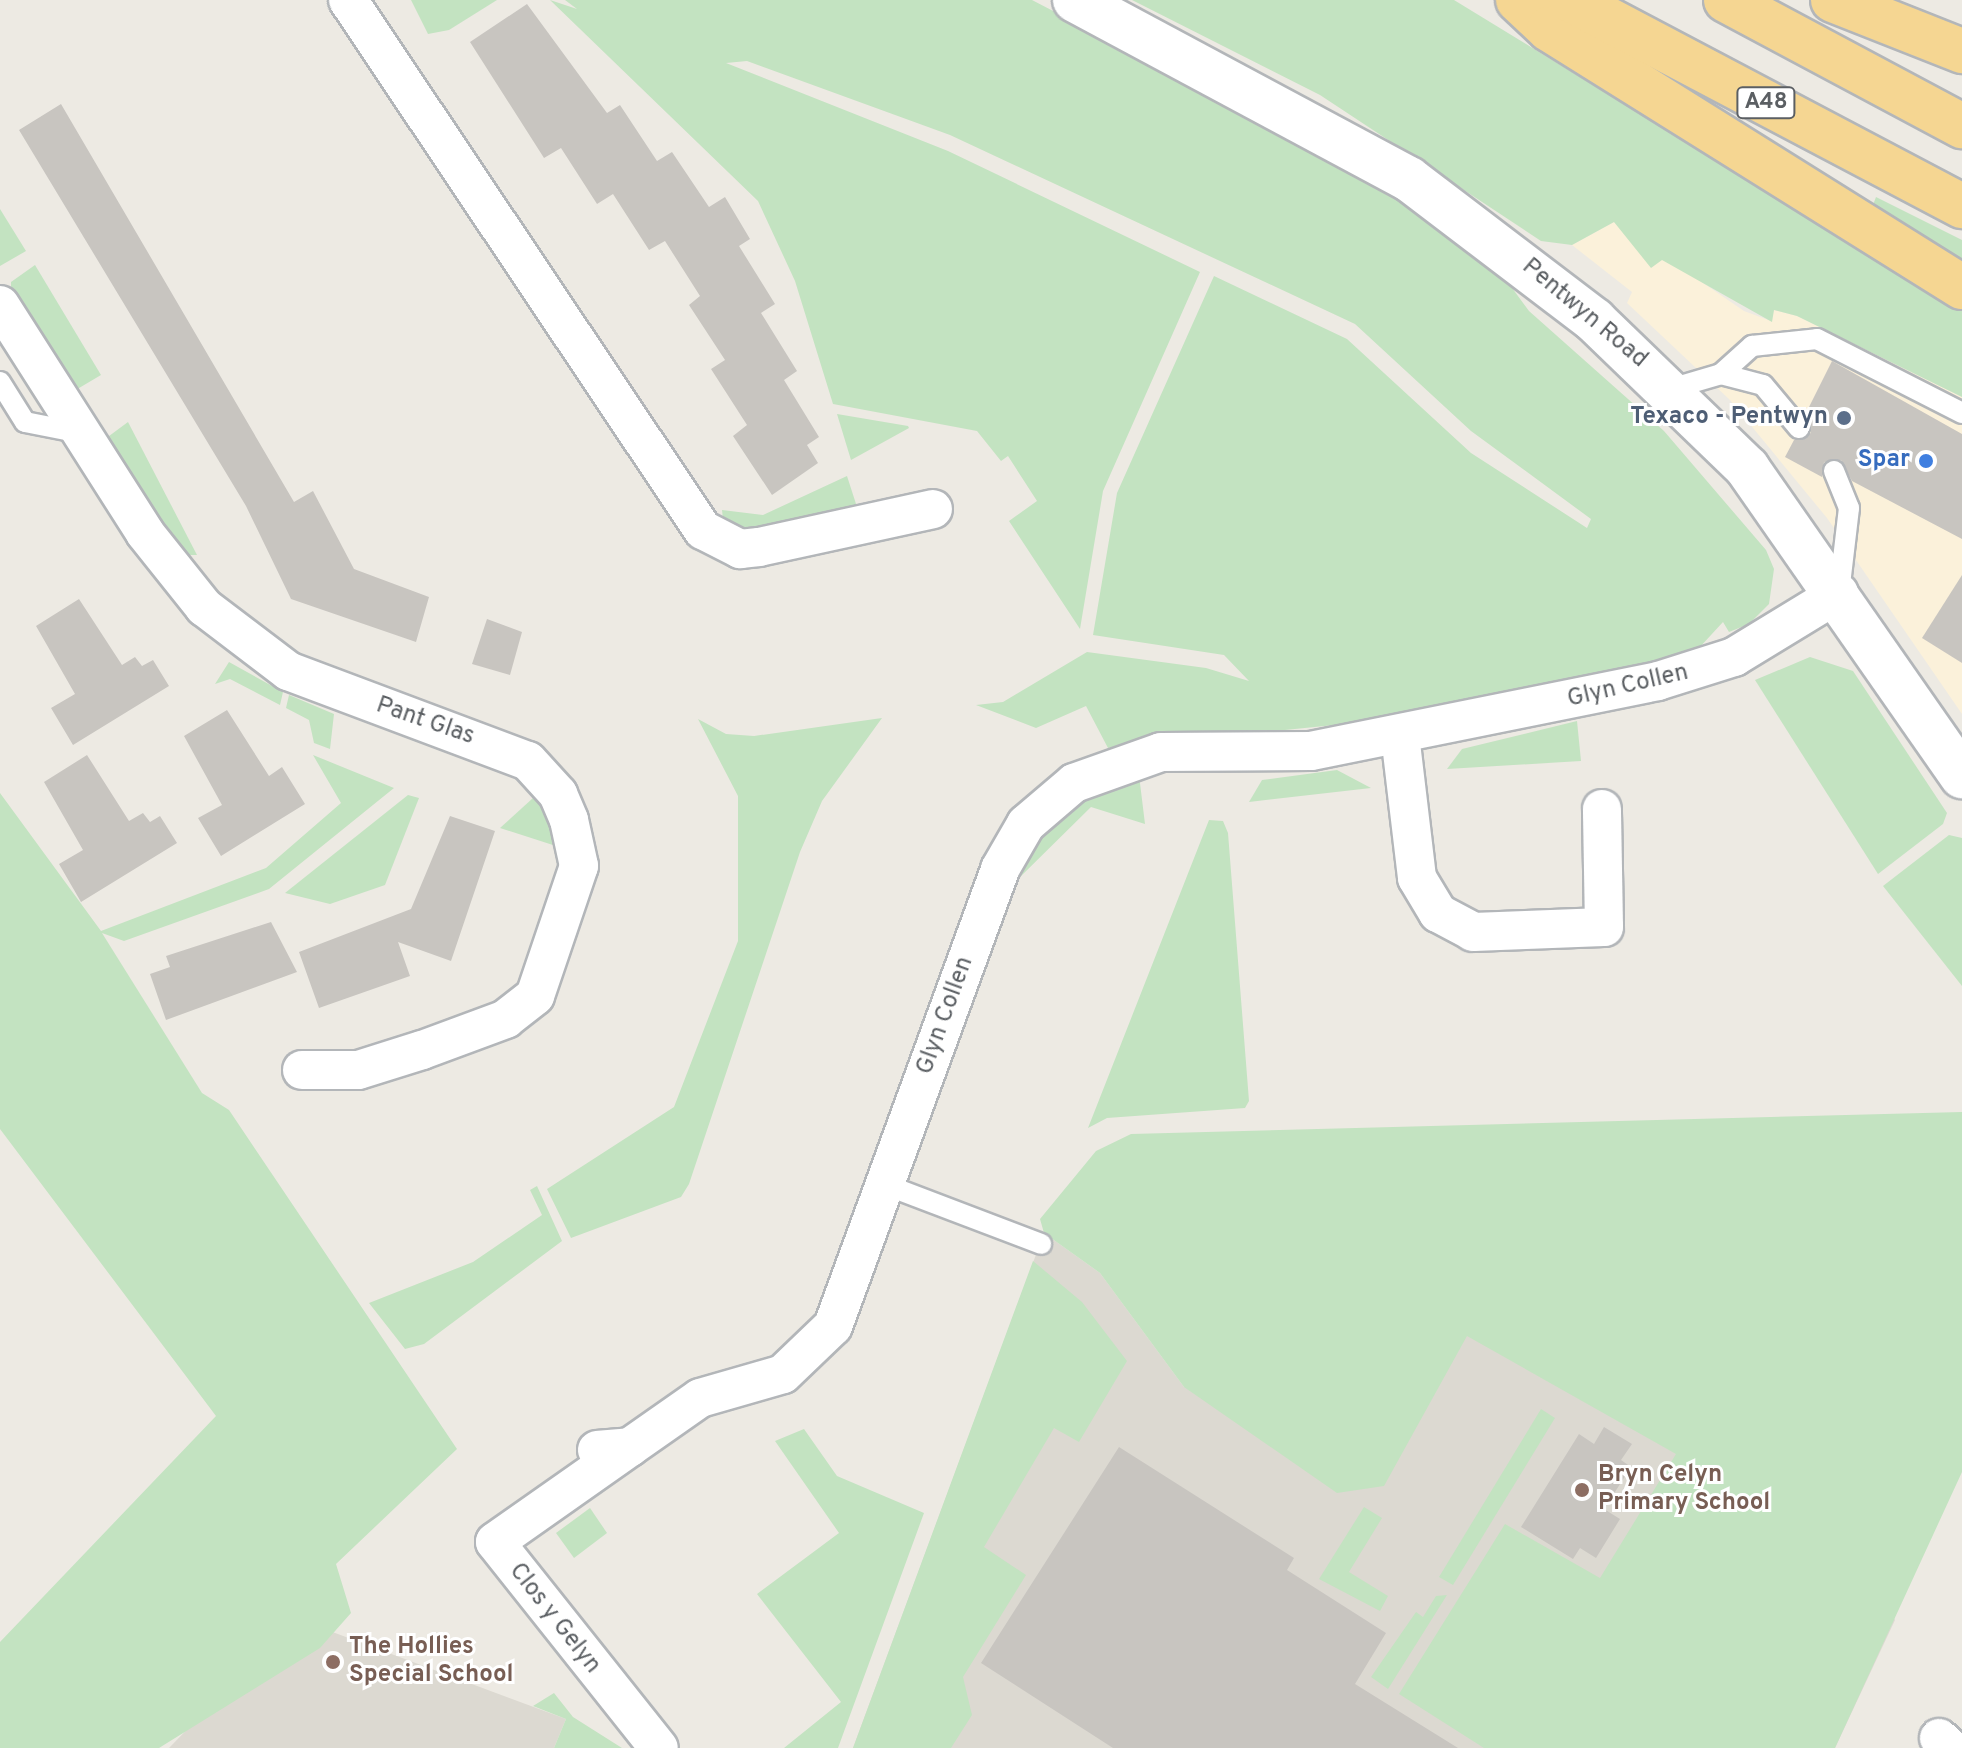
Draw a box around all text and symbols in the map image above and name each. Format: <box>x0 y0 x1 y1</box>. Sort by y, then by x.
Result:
road number: A48 <box>1736 85 1796 121</box>
street label: Pentwyn Road <box>1515 253 1653 375</box>
place label: Texaco - Pentwyn <box>1630 404 1828 432</box>
marker: Texaco - Pentwyn <box>1835 409 1853 427</box>
place label: Spar <box>1858 447 1910 475</box>
marker: Spar <box>1917 452 1935 470</box>
street label: Glyn Collen <box>1565 659 1691 715</box>
street label: Pant Glas <box>372 692 478 752</box>
street label: Glyn Collen <box>911 953 981 1079</box>
place label: Bryn Celyn Primary School <box>1598 1462 1770 1518</box>
marker: Bryn Celyn Primary School <box>1573 1481 1591 1499</box>
street label: Clos y Gelyn <box>502 1558 606 1680</box>
place label: The Hollies Special School <box>349 1634 514 1690</box>
marker: The Hollies Special School <box>324 1653 342 1671</box>

